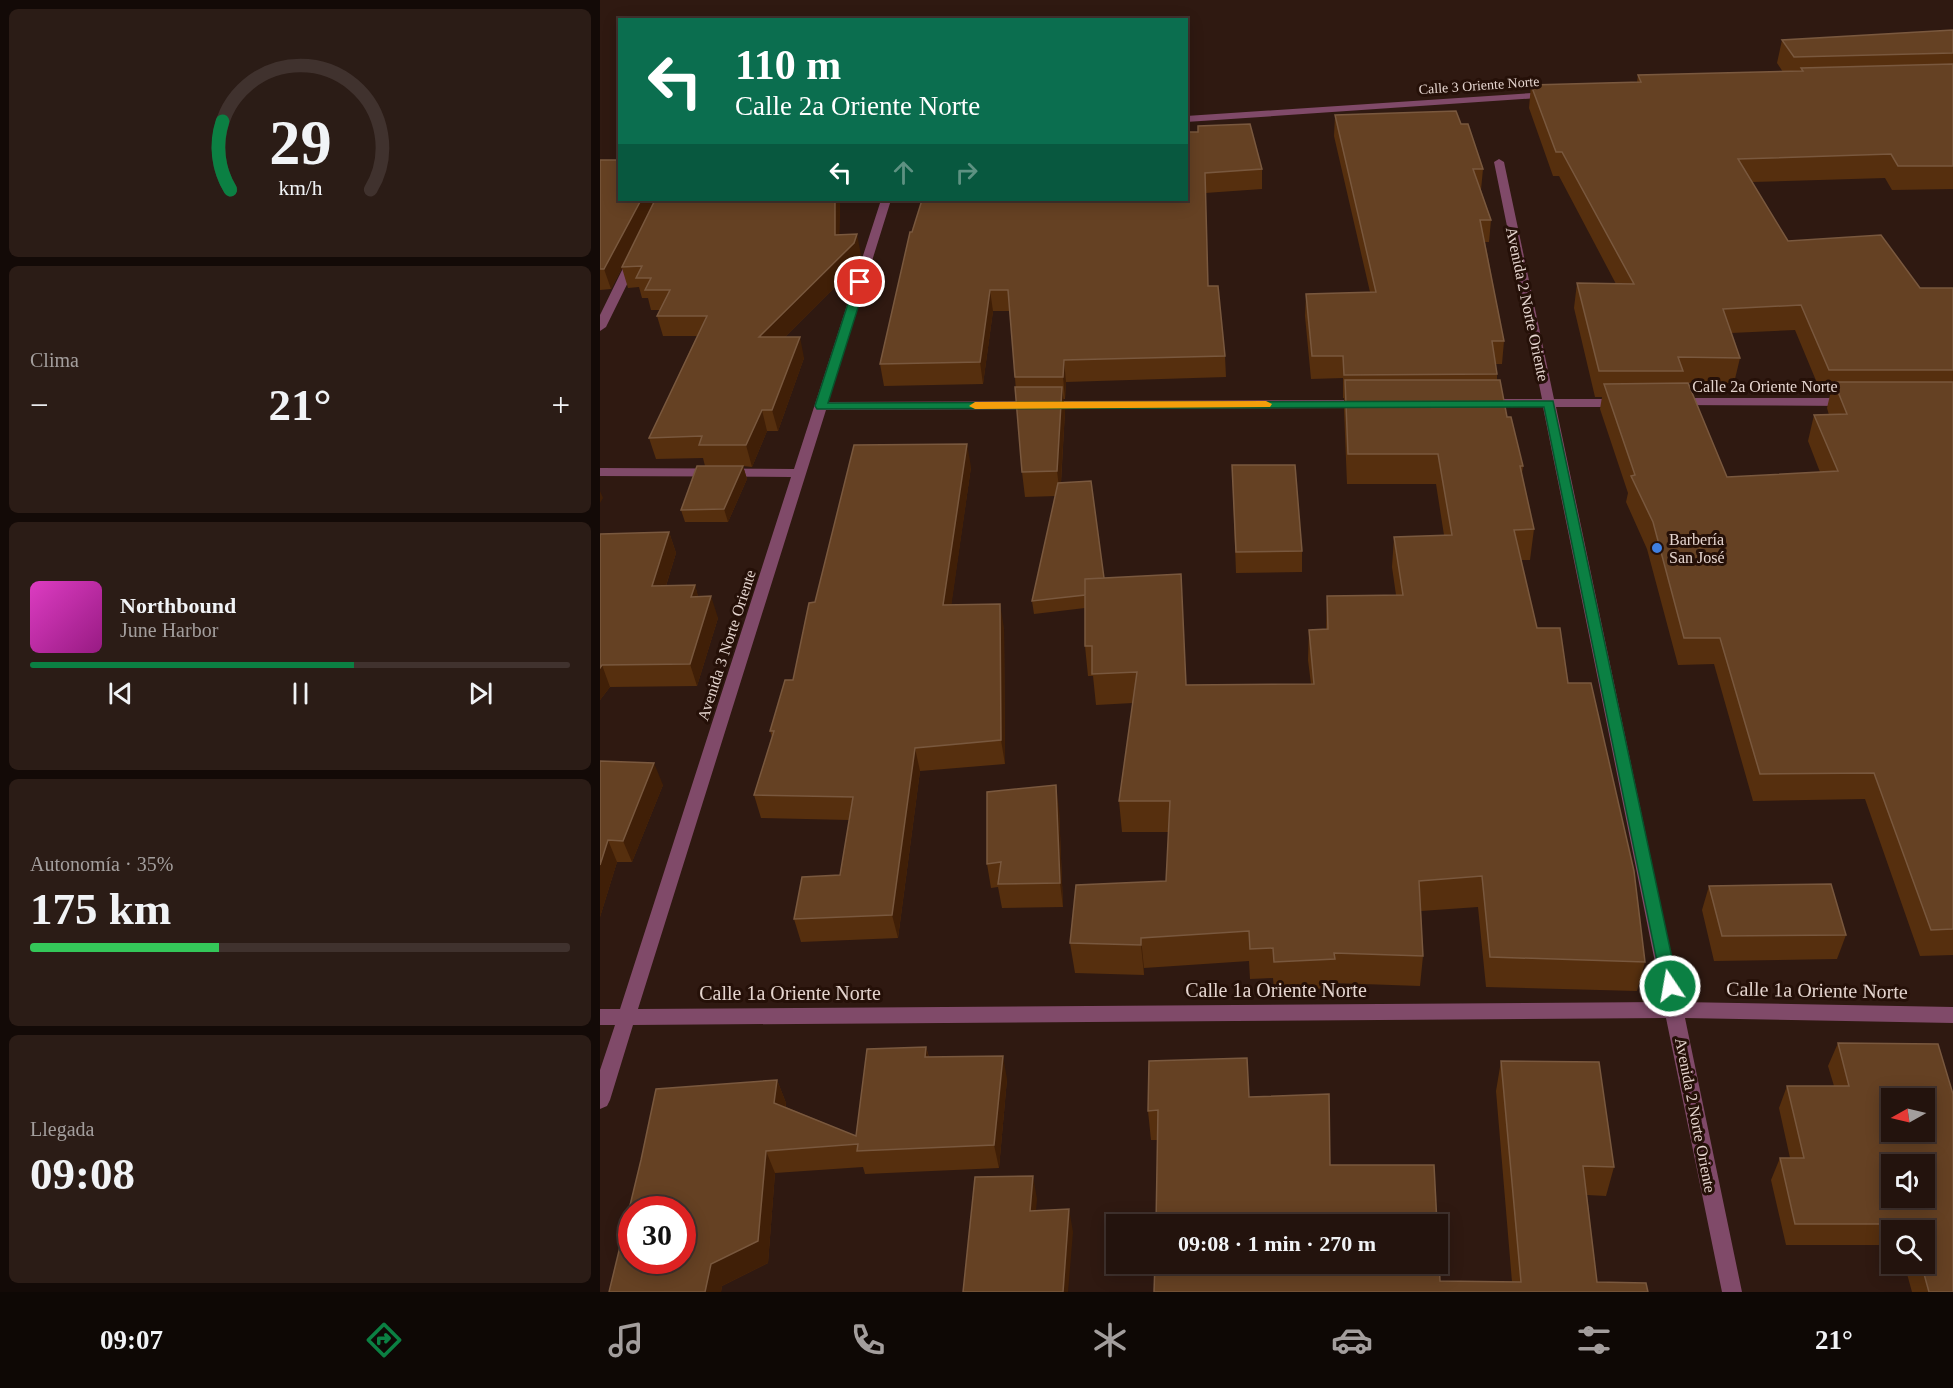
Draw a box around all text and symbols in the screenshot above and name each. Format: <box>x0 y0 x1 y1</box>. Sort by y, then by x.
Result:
icon: left <box>636 42 714 120</box>
text: 110 m <box>735 42 841 88</box>
street label: Calle 3 Oriente Norte <box>1418 74 1540 97</box>
text: Calle 2a Oriente Norte <box>735 91 980 121</box>
text: 29 <box>269 108 331 177</box>
icon: left <box>824 156 857 189</box>
icon: ahead <box>887 156 920 189</box>
icon: right <box>950 156 983 189</box>
text: km/h <box>278 176 322 200</box>
street label: Avenida 2 Norte Oriente <box>1503 225 1552 383</box>
pin <box>834 256 885 307</box>
icon: arrive <box>843 265 876 298</box>
text: Clima <box>30 349 79 371</box>
street label: Calle 2a Oriente Norte <box>1692 378 1838 395</box>
text: 21° <box>269 380 332 430</box>
text: − <box>30 387 49 423</box>
text: + <box>551 387 570 423</box>
place label: Barbería San José <box>1669 531 1725 566</box>
marker: Barbería San José <box>1650 541 1664 555</box>
street label: Avenida 3 Norte Oriente <box>694 568 759 723</box>
text: Northbound <box>120 593 236 618</box>
text: June Harbor <box>120 619 218 641</box>
icon: previous <box>104 677 137 710</box>
icon: pause <box>284 677 317 710</box>
icon: next <box>464 677 497 710</box>
text: Autonomía · 35% <box>30 853 173 875</box>
text: 175 km <box>30 884 171 934</box>
position arrow <box>1638 954 1702 1018</box>
street label: Calle 1a Oriente Norte <box>1726 977 1908 1003</box>
street label: Calle 1a Oriente Norte <box>1185 979 1367 1001</box>
street label: Calle 1a Oriente Norte <box>699 982 881 1004</box>
street label: Avenida 2 Norte Oriente <box>1672 1036 1719 1194</box>
north arrow <box>1881 1088 1935 1142</box>
map controls <box>1881 1088 1935 1274</box>
text: Llegada <box>30 1118 94 1140</box>
text: 09:08 <box>30 1149 135 1199</box>
button: sound <box>1881 1154 1935 1208</box>
speed limit sign: 30 <box>618 1196 696 1274</box>
button: search <box>1881 1220 1935 1274</box>
text: 09:08 · 1 min · 270 m <box>1178 1231 1376 1256</box>
icon: directions <box>363 1319 405 1361</box>
icon: music <box>605 1319 647 1361</box>
icon: phone <box>847 1319 889 1361</box>
icon: climate <box>1089 1319 1131 1361</box>
icon: car <box>1331 1319 1373 1361</box>
icon: filters <box>1573 1319 1615 1361</box>
text: 09:07 <box>100 1325 163 1355</box>
text: 21° <box>1815 1325 1853 1355</box>

